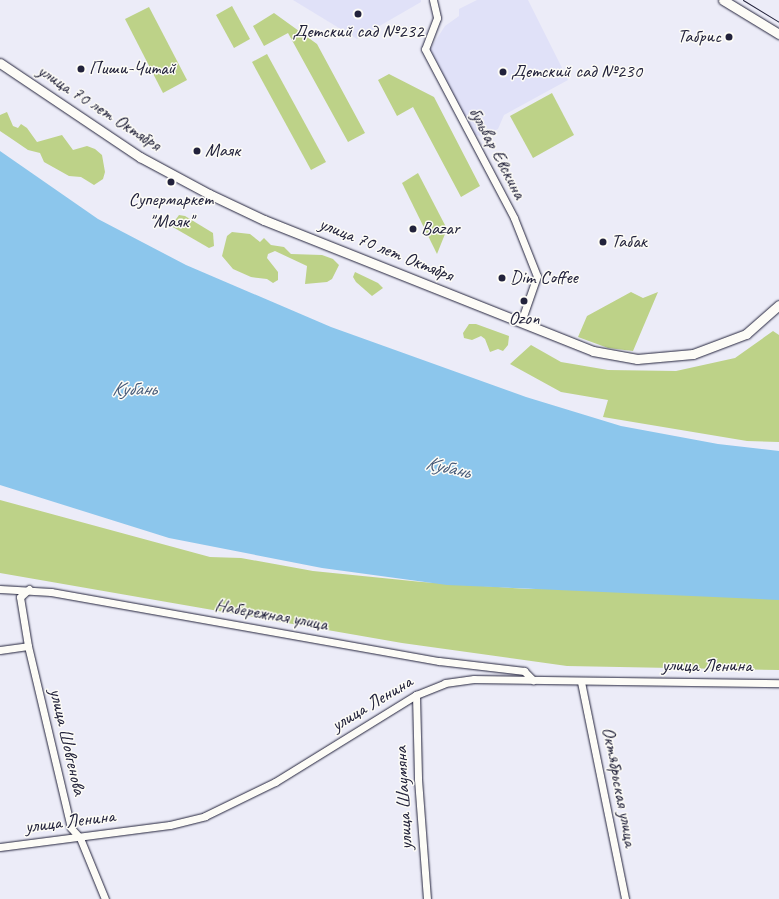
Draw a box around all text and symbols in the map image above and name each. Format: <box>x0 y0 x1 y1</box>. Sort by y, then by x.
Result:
marker: Детский сад №232 <box>353 9 363 19</box>
place label: Детский сад №232 <box>292 21 424 43</box>
place label: Табрис <box>677 26 721 48</box>
marker: Табрис <box>724 32 734 42</box>
place label: Пиши-Читай <box>89 58 176 80</box>
street label: улица 70 лет Октября <box>32 59 166 157</box>
place label: Детский сад №230 <box>511 61 642 83</box>
marker: Пиши-Читай <box>76 64 86 74</box>
marker: Детский сад №230 <box>498 67 508 77</box>
street label: бульвар Евскина <box>463 103 531 203</box>
place label: Маяк <box>205 140 240 162</box>
marker: Маяк <box>192 146 202 156</box>
marker: Супермаркет "Маяк" <box>166 177 176 187</box>
place label: Супермаркет "Маяк" <box>129 189 213 233</box>
street label: улица 70 лет Октября <box>314 212 458 288</box>
place label: Bazar <box>421 218 460 240</box>
marker: Bazar <box>408 224 418 234</box>
place label: Табак <box>611 231 647 253</box>
marker: Табак <box>598 237 608 247</box>
place label: Dim Coffee <box>510 267 578 289</box>
marker: Dim Coffee <box>497 273 507 283</box>
marker: Ozon <box>519 296 529 306</box>
place label: Ozon <box>508 308 540 330</box>
water label: Кубань <box>112 376 156 400</box>
water label: Кубань <box>424 450 472 484</box>
street label: Набережная улица <box>212 594 330 636</box>
street label: улица Ленина <box>662 655 752 677</box>
street label: улица Ленина <box>328 671 416 737</box>
street label: улица Шовгенова <box>44 686 90 798</box>
street label: Октябрьская улица <box>596 725 642 849</box>
street label: улица Шаумяна <box>390 746 418 850</box>
street label: улица Ленина <box>24 805 116 839</box>

